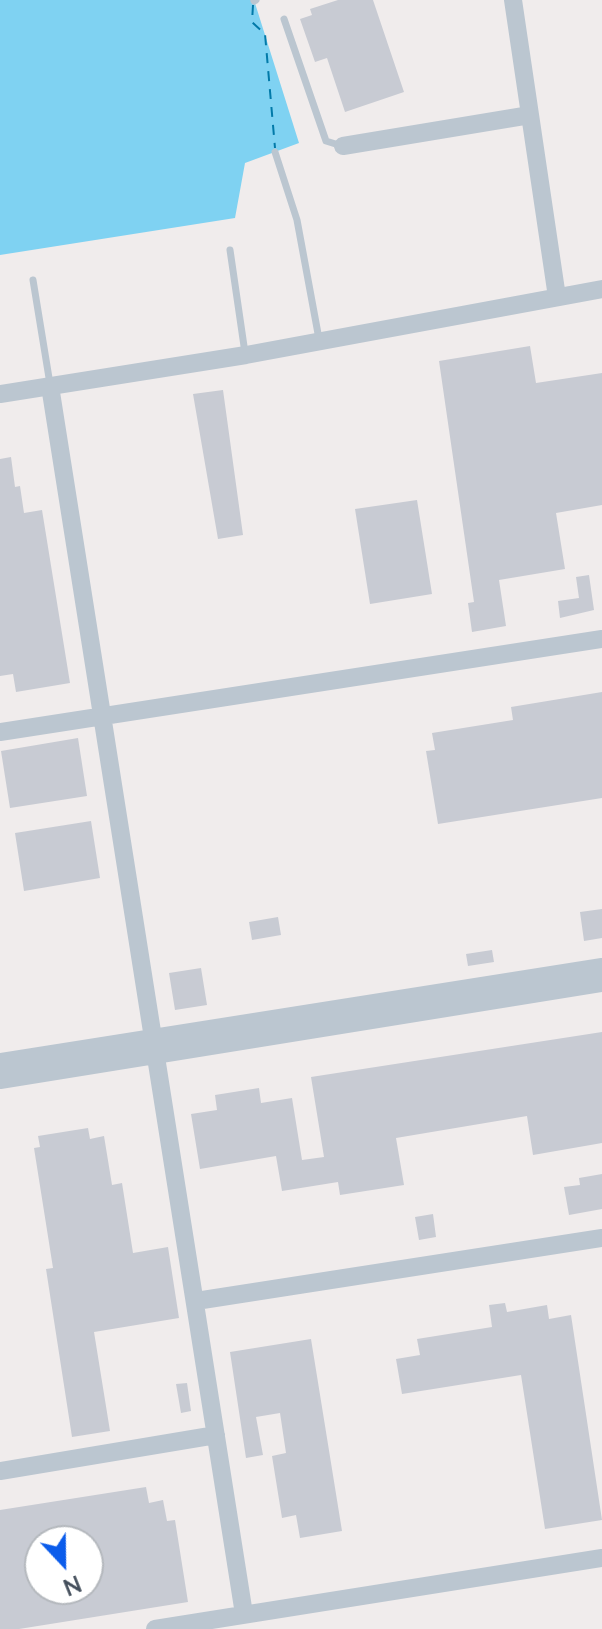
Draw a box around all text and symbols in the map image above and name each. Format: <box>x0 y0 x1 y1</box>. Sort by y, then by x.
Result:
north arrow <box>24 1525 104 1605</box>
text: N <box>60 1570 85 1602</box>

